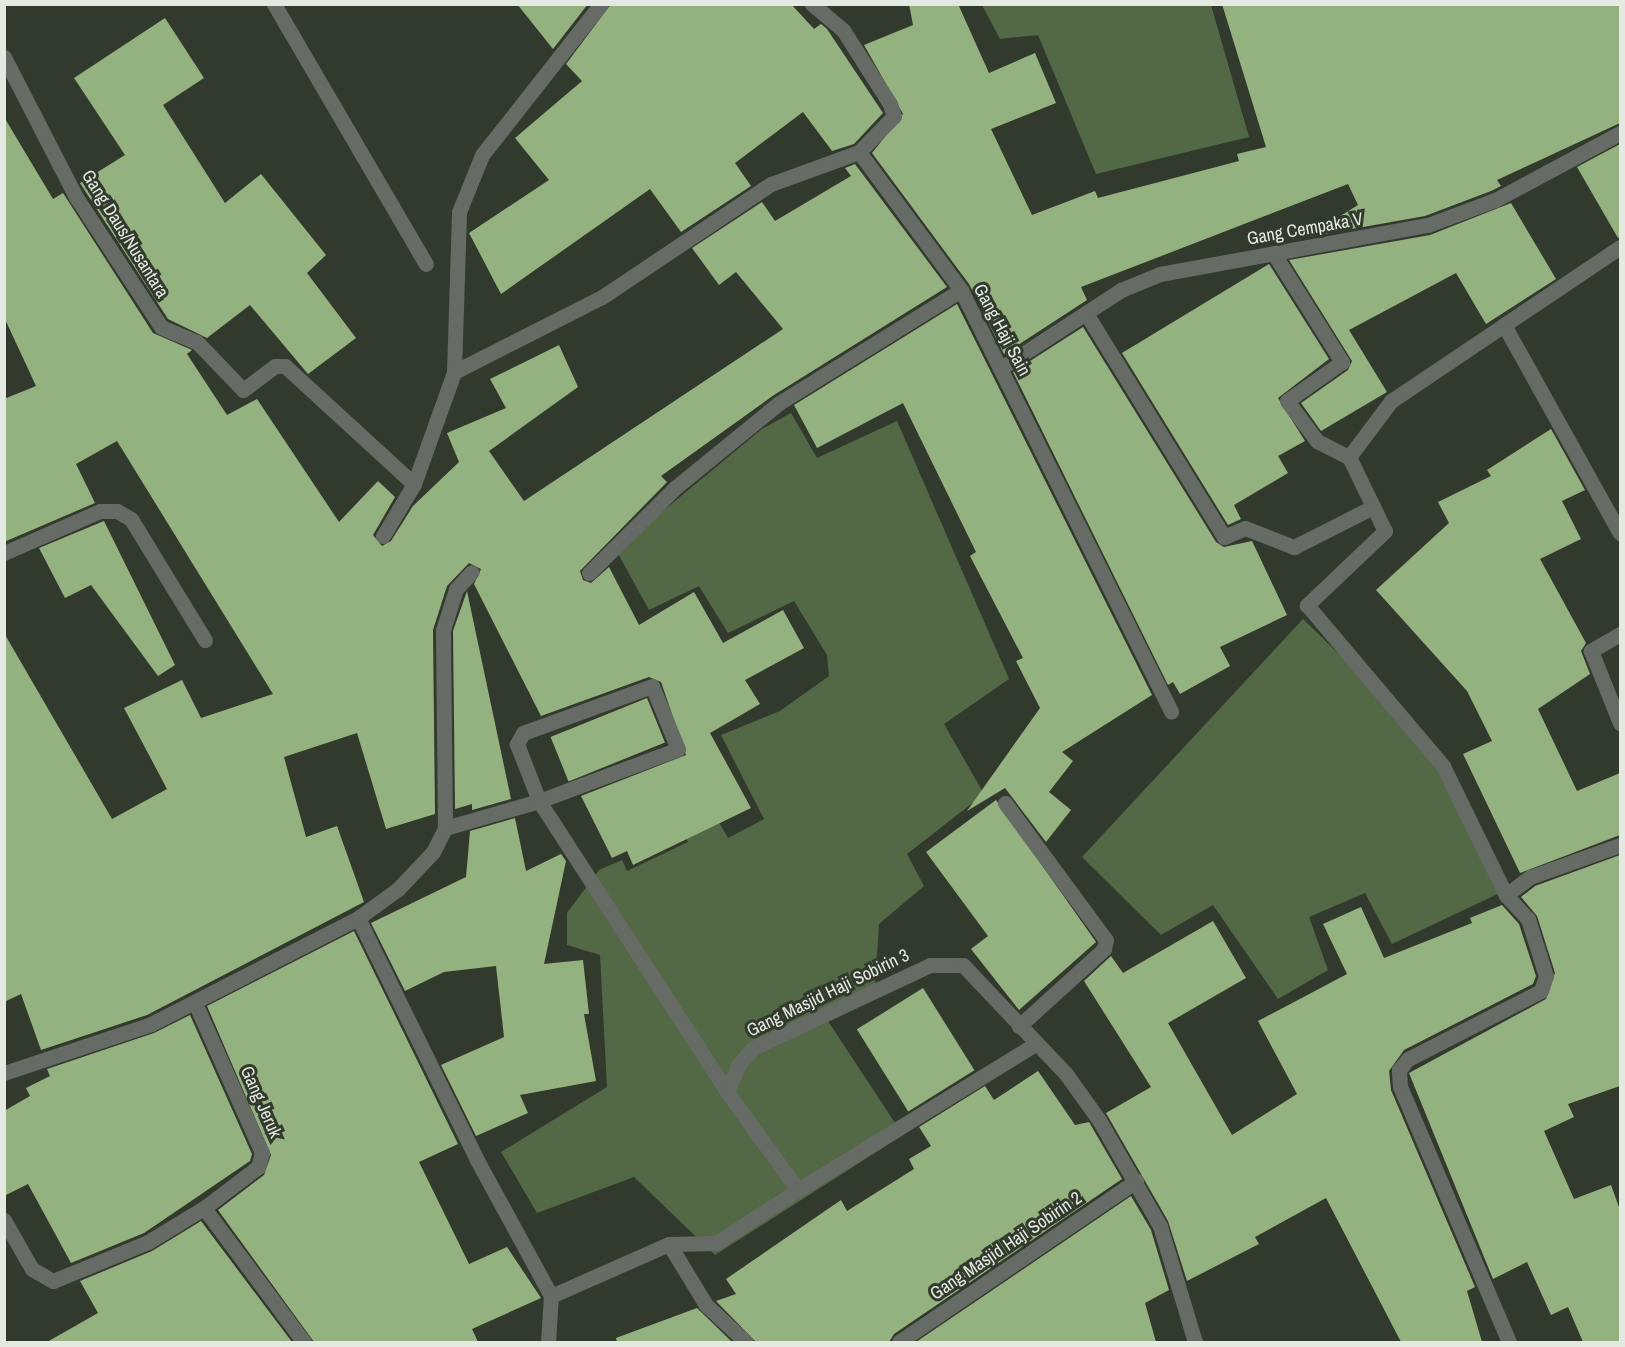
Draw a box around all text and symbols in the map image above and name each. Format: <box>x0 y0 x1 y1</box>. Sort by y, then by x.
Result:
street label: Gang Daus/Nusantara <box>77 166 173 302</box>
street label: Gang Cempaka V <box>1245 208 1365 250</box>
street label: Gang Haji Sain <box>969 280 1035 380</box>
street label: Gang Masjid Haji Sobirin 3 <box>743 944 913 1042</box>
street label: Gang Jeruk <box>236 1063 286 1141</box>
street label: Gang Masjid Haji Sobirin 2 <box>926 1187 1086 1305</box>

